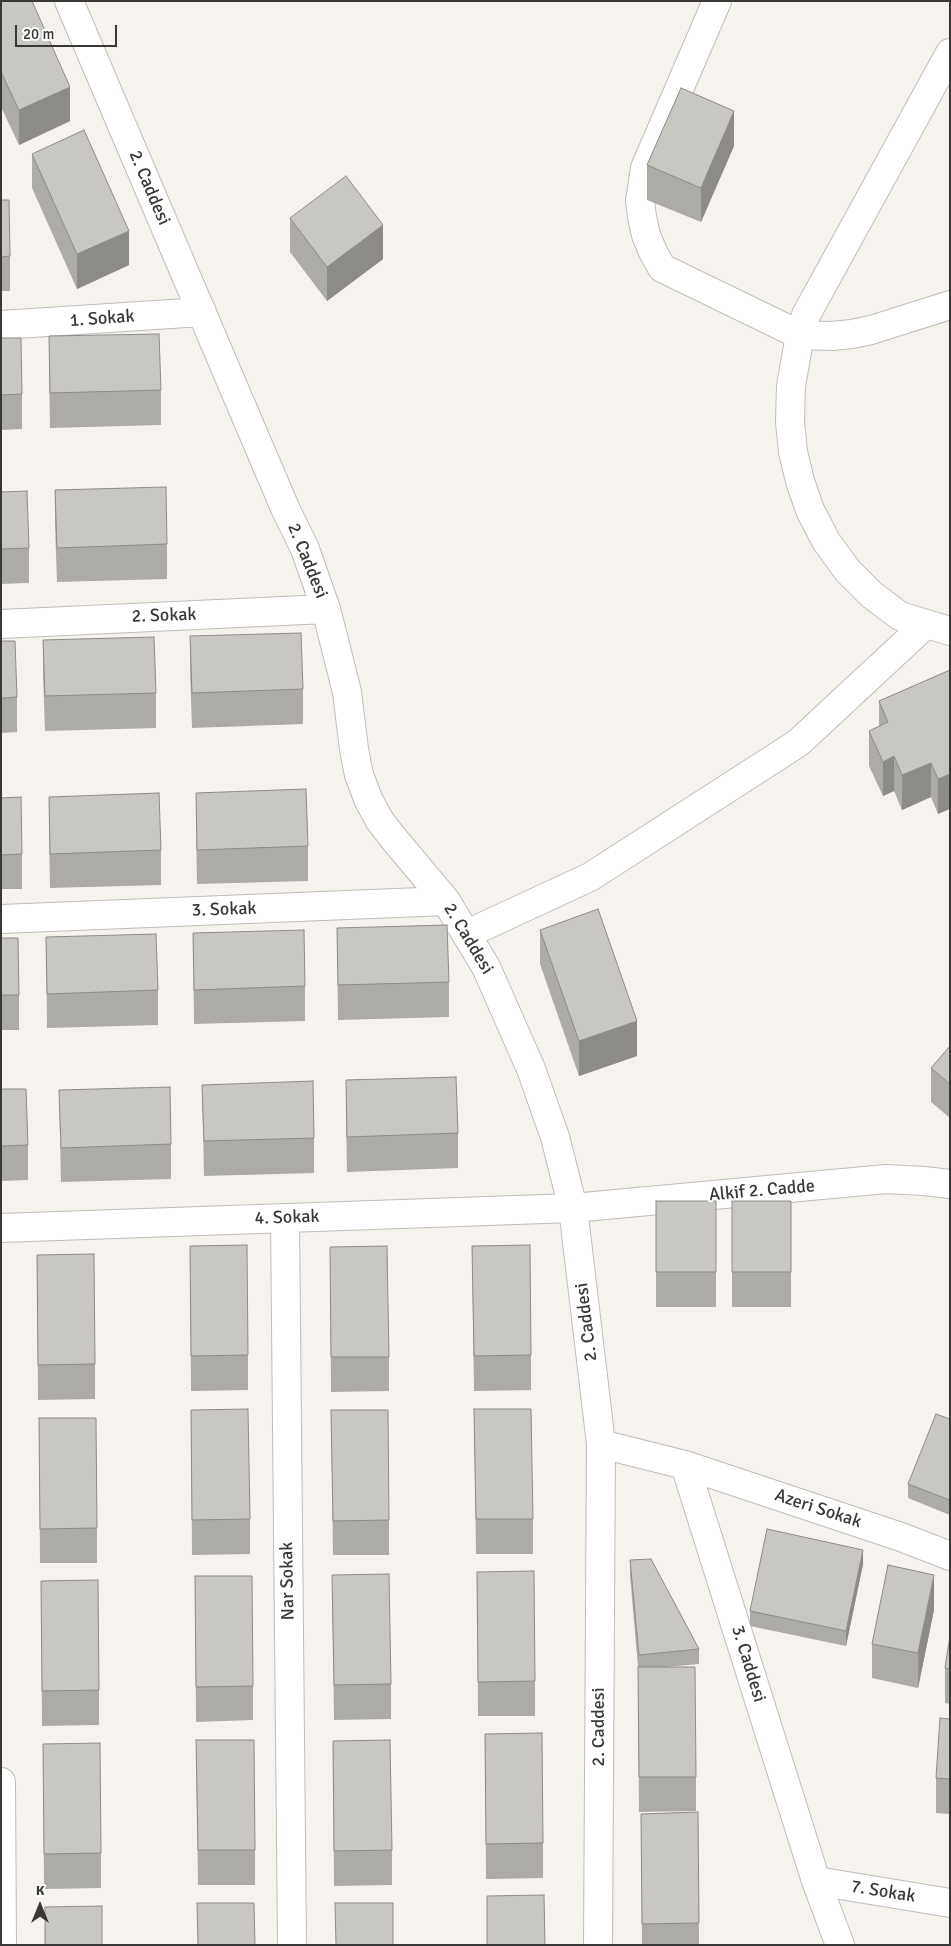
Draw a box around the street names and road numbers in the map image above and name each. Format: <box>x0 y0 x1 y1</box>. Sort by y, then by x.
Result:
street label: 2. Caddesi <box>124 147 174 229</box>
street label: 1. Sokak <box>69 306 135 332</box>
street label: 2. Caddesi <box>282 520 332 602</box>
street label: 2. Sokak <box>131 604 197 628</box>
street label: 3. Sokak <box>191 898 257 922</box>
street label: 2. Caddesi <box>438 900 498 978</box>
street label: Alkif 2. Cadde <box>708 1176 816 1206</box>
street label: 4. Sokak <box>254 1206 320 1230</box>
street label: 2. Caddesi <box>571 1281 603 1363</box>
street label: Azeri Sokak <box>772 1485 864 1533</box>
street label: Nar Sokak <box>277 1542 299 1620</box>
street label: 3. Caddesi <box>726 1623 770 1705</box>
street label: 2. Caddesi <box>588 1687 610 1767</box>
street label: 7. Sokak <box>849 1876 917 1908</box>

